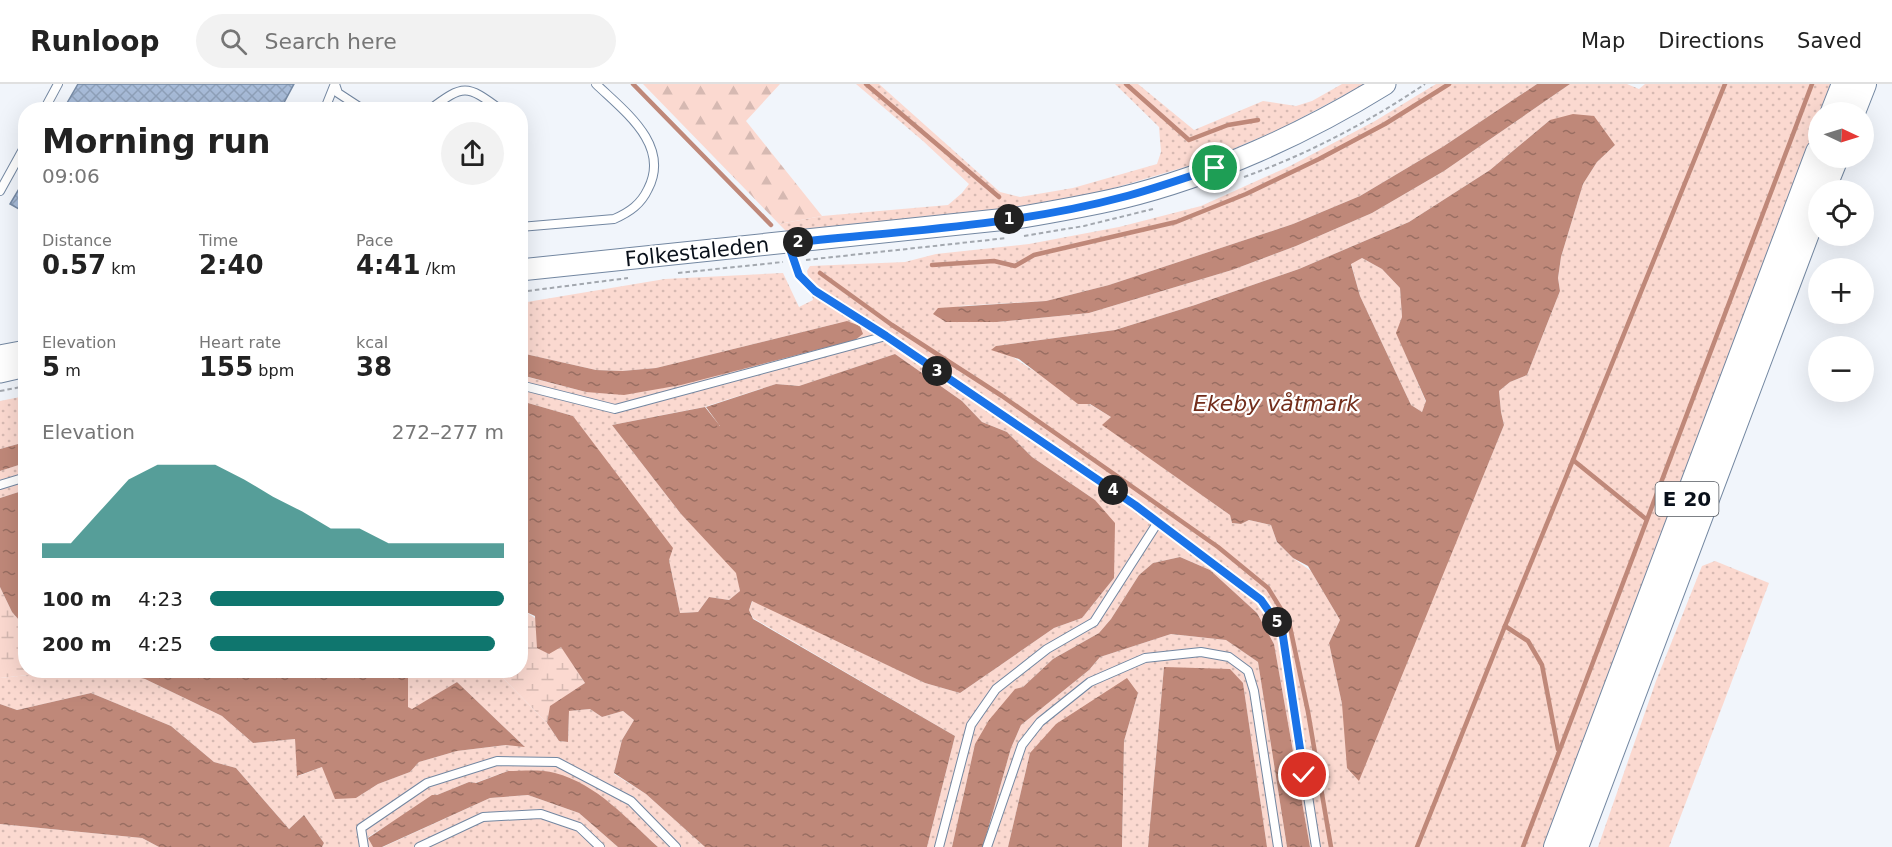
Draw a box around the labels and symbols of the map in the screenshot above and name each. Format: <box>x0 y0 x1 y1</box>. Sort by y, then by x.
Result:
north arrow <box>1808 102 1874 168</box>
pin <box>1189 142 1240 193</box>
pin: 1 <box>994 204 1024 234</box>
pin: 2 <box>783 227 813 257</box>
street label: Folkestaleden <box>624 233 770 271</box>
pin: 3 <box>922 356 952 386</box>
water label: Ekeby våtmark <box>1193 391 1360 416</box>
pin: 4 <box>1098 475 1128 505</box>
road number: E 20 <box>1656 482 1718 516</box>
pin: 5 <box>1262 607 1292 637</box>
pin <box>1278 749 1329 800</box>

